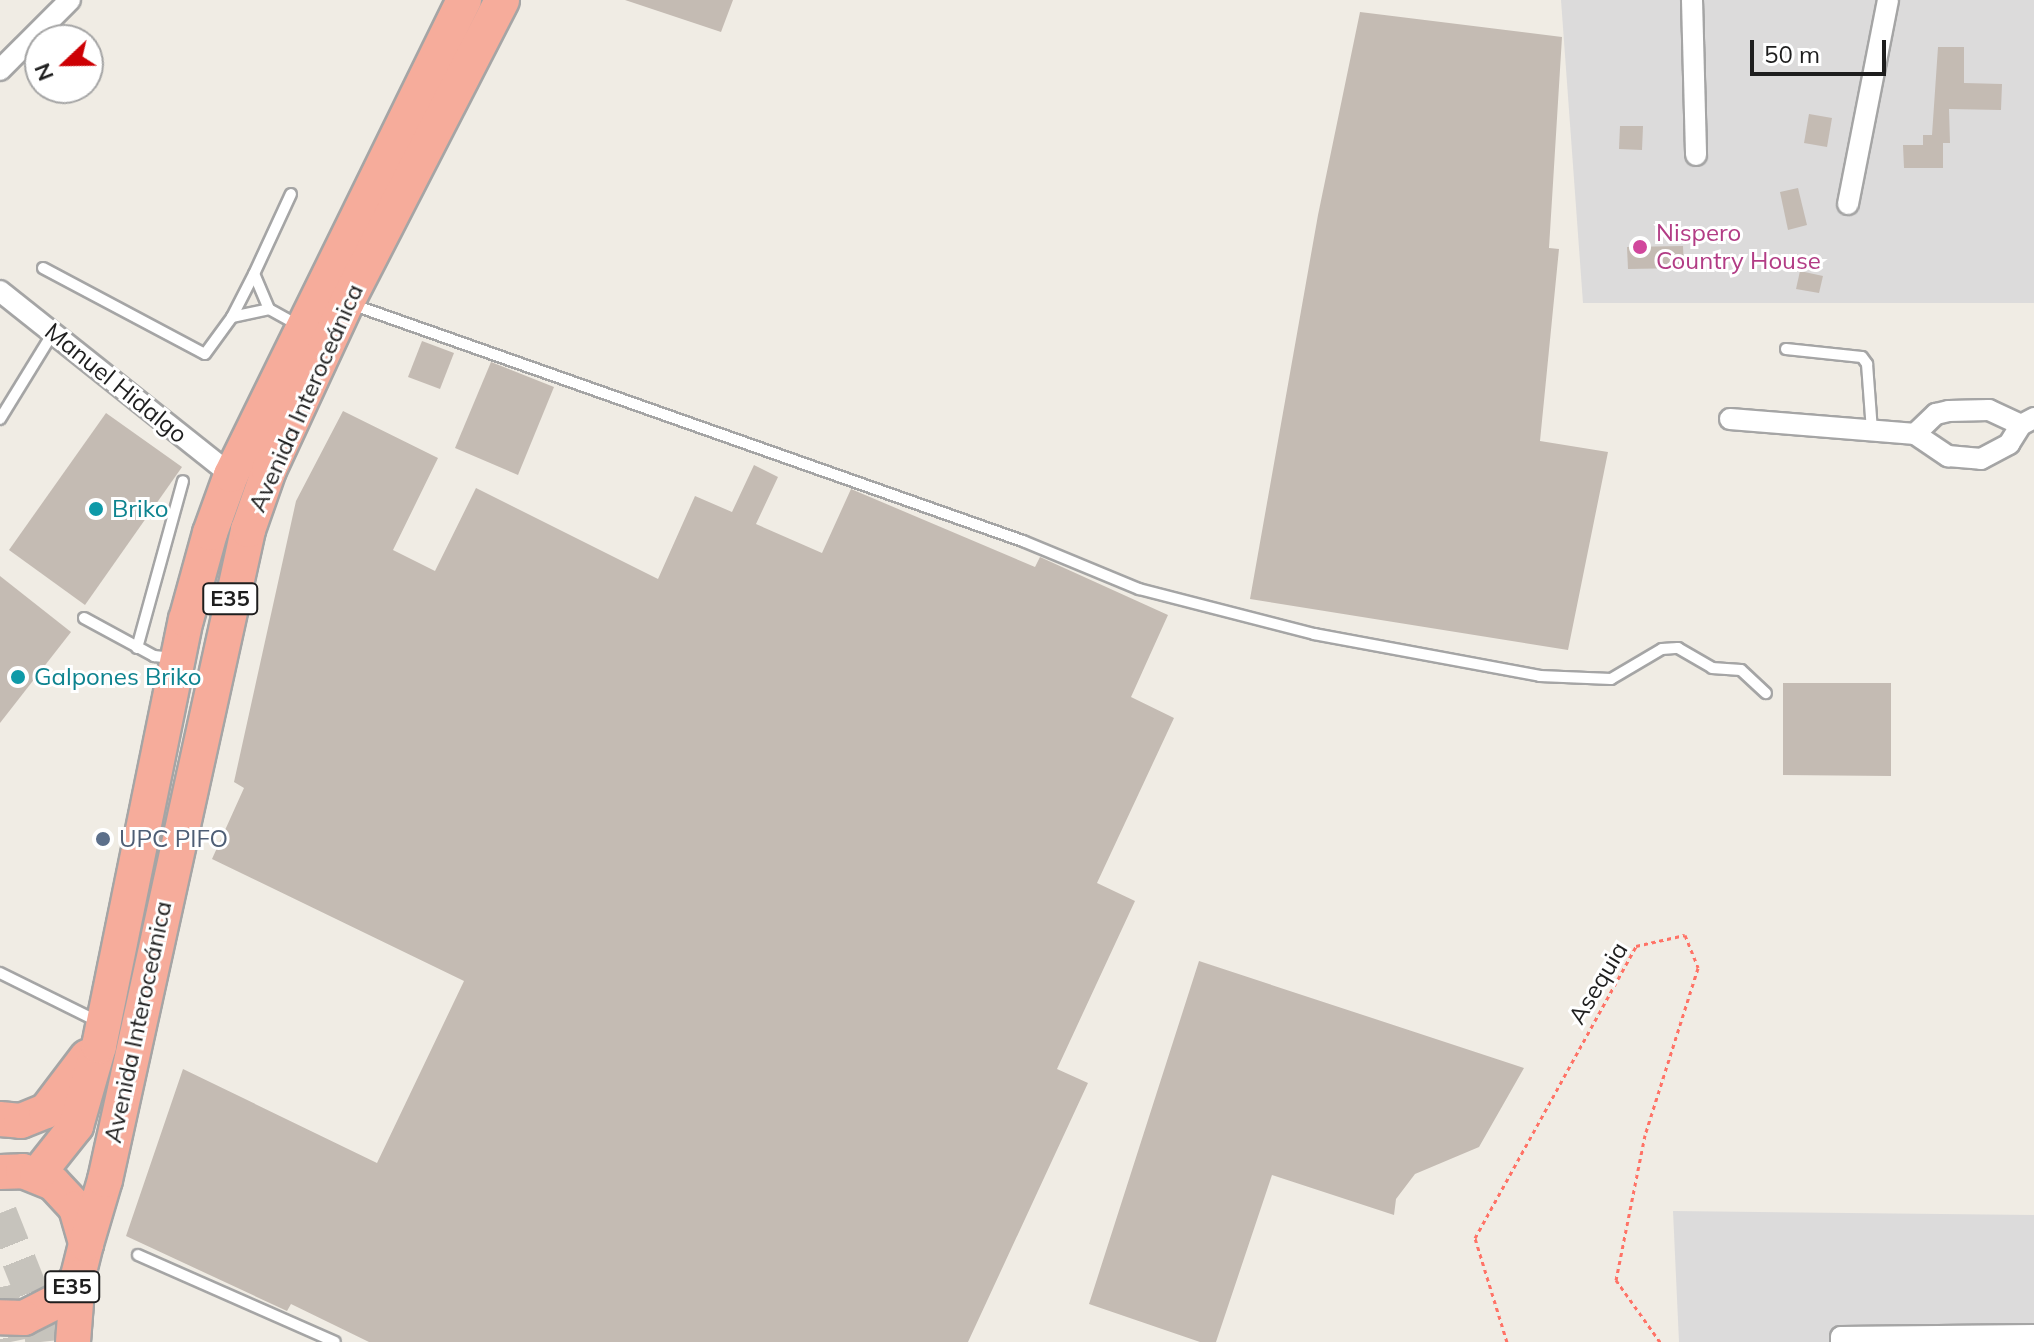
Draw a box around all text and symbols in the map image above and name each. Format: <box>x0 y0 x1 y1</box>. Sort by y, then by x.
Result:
north arrow <box>24 24 104 104</box>
scale bar <box>1754 24 1890 74</box>
text: 50 m <box>1764 39 1820 69</box>
text: N <box>28 59 60 85</box>
place label: Nispero Country House <box>1656 219 1821 275</box>
marker: Nispero Country House <box>1631 238 1649 256</box>
street label: Avenida Interoceánica <box>243 280 369 516</box>
street label: Manuel Hidalgo <box>39 317 193 449</box>
place label: Briko <box>112 495 169 523</box>
marker: Briko <box>87 500 105 518</box>
road number: E35 <box>202 581 258 617</box>
place label: Galpones Briko <box>34 663 202 691</box>
marker: Galpones Briko <box>9 668 27 686</box>
place label: UPC PIFO <box>119 825 228 853</box>
marker: UPC PIFO <box>94 830 112 848</box>
street label: Avenida Interoceánica <box>98 898 178 1146</box>
street label: Asequia <box>1562 937 1634 1029</box>
road number: E35 <box>44 1269 100 1305</box>

